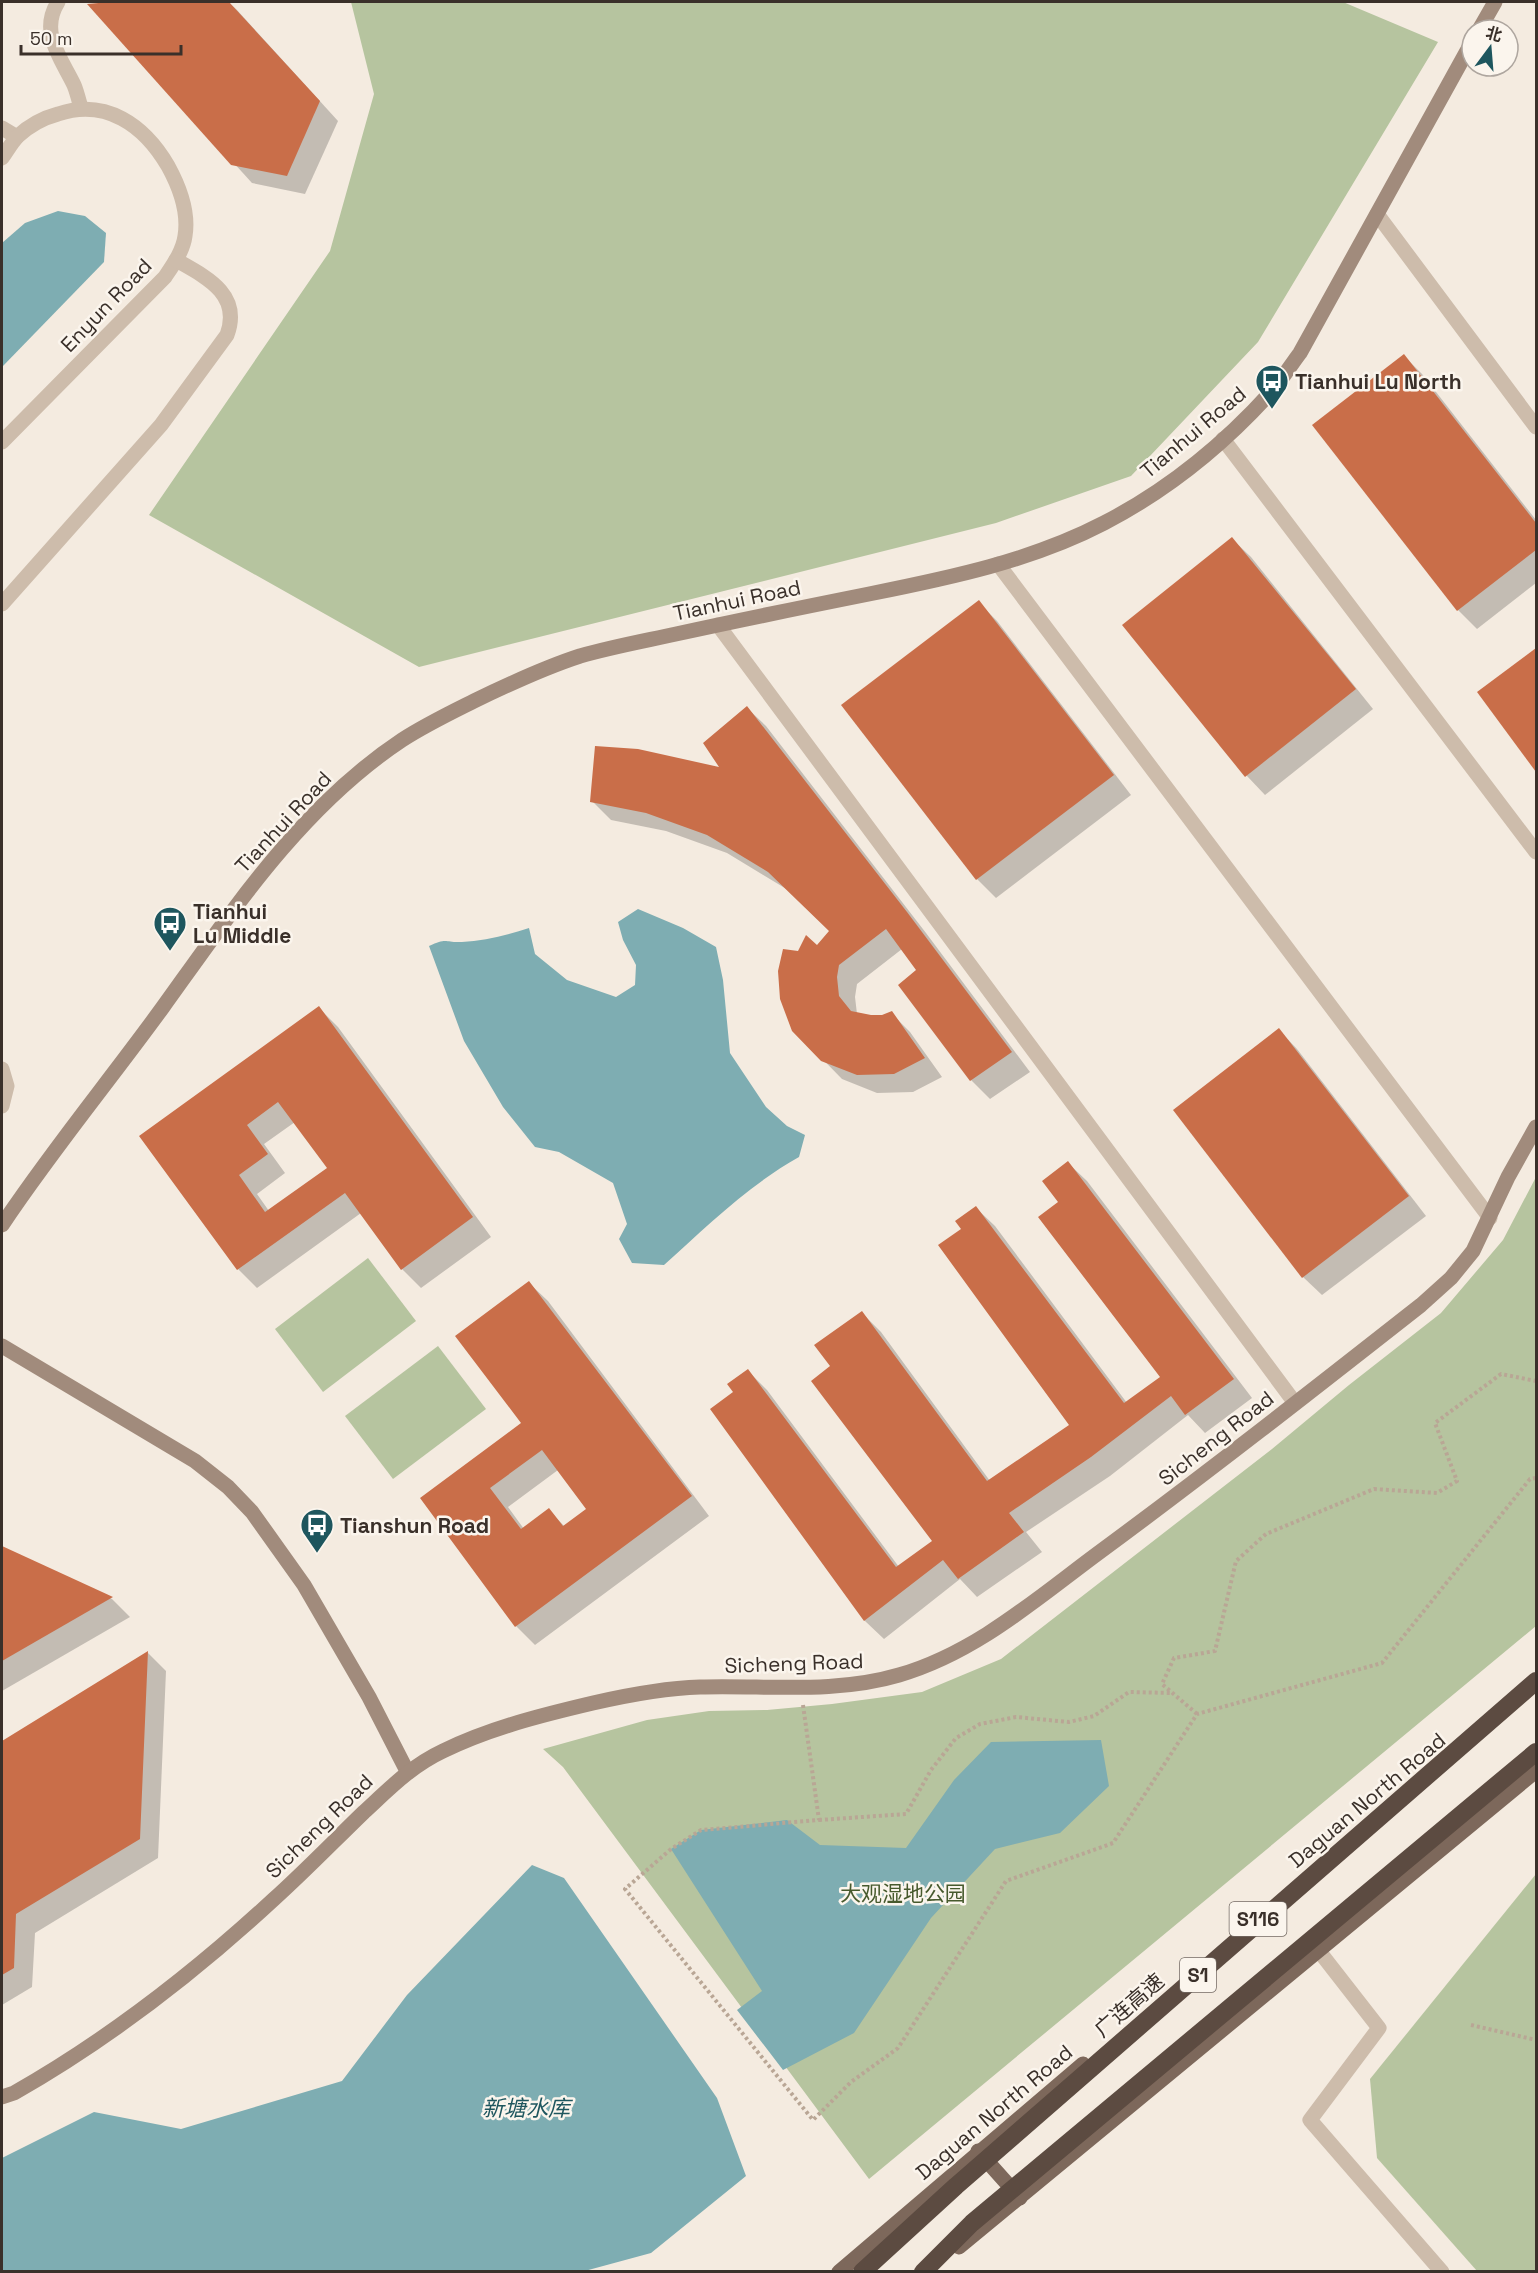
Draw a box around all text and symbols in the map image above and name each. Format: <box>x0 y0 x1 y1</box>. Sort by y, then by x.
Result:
scale bar <box>21 18 182 56</box>
north arrow <box>1460 18 1520 78</box>
text: 北 <box>1483 22 1505 46</box>
text: 50 m <box>30 27 72 50</box>
street label: Enyun Road <box>55 252 157 358</box>
bus stop icon: Tianhui Lu North <box>1254 363 1290 410</box>
place label: Tianhui Lu North <box>1295 368 1462 395</box>
street label: Tianhui Road <box>1135 380 1251 484</box>
street label: Tianhui Road <box>671 573 803 627</box>
street label: Tianhui Road <box>229 765 337 879</box>
place label: Tianhui Lu Middle <box>193 898 291 949</box>
bus stop icon: Tianhui Lu Middle <box>152 905 188 952</box>
street label: Sicheng Road <box>1153 1385 1279 1491</box>
bus stop icon: Tianshun Road <box>299 1507 335 1554</box>
place label: Tianshun Road <box>340 1512 489 1539</box>
street label: Sicheng Road <box>724 1647 864 1679</box>
street label: Daguan North Road <box>1283 1726 1451 1874</box>
street label: Sicheng Road <box>260 1768 378 1884</box>
park label: 大观湿地公园 <box>840 1880 966 1907</box>
road number: S116 <box>1230 1902 1286 1936</box>
road number: S1 <box>1180 1958 1216 1992</box>
street label: 广连高速 <box>1088 1967 1170 2043</box>
street label: Daguan North Road <box>910 2038 1078 2186</box>
water label: 新塘水库 <box>482 2094 574 2122</box>

